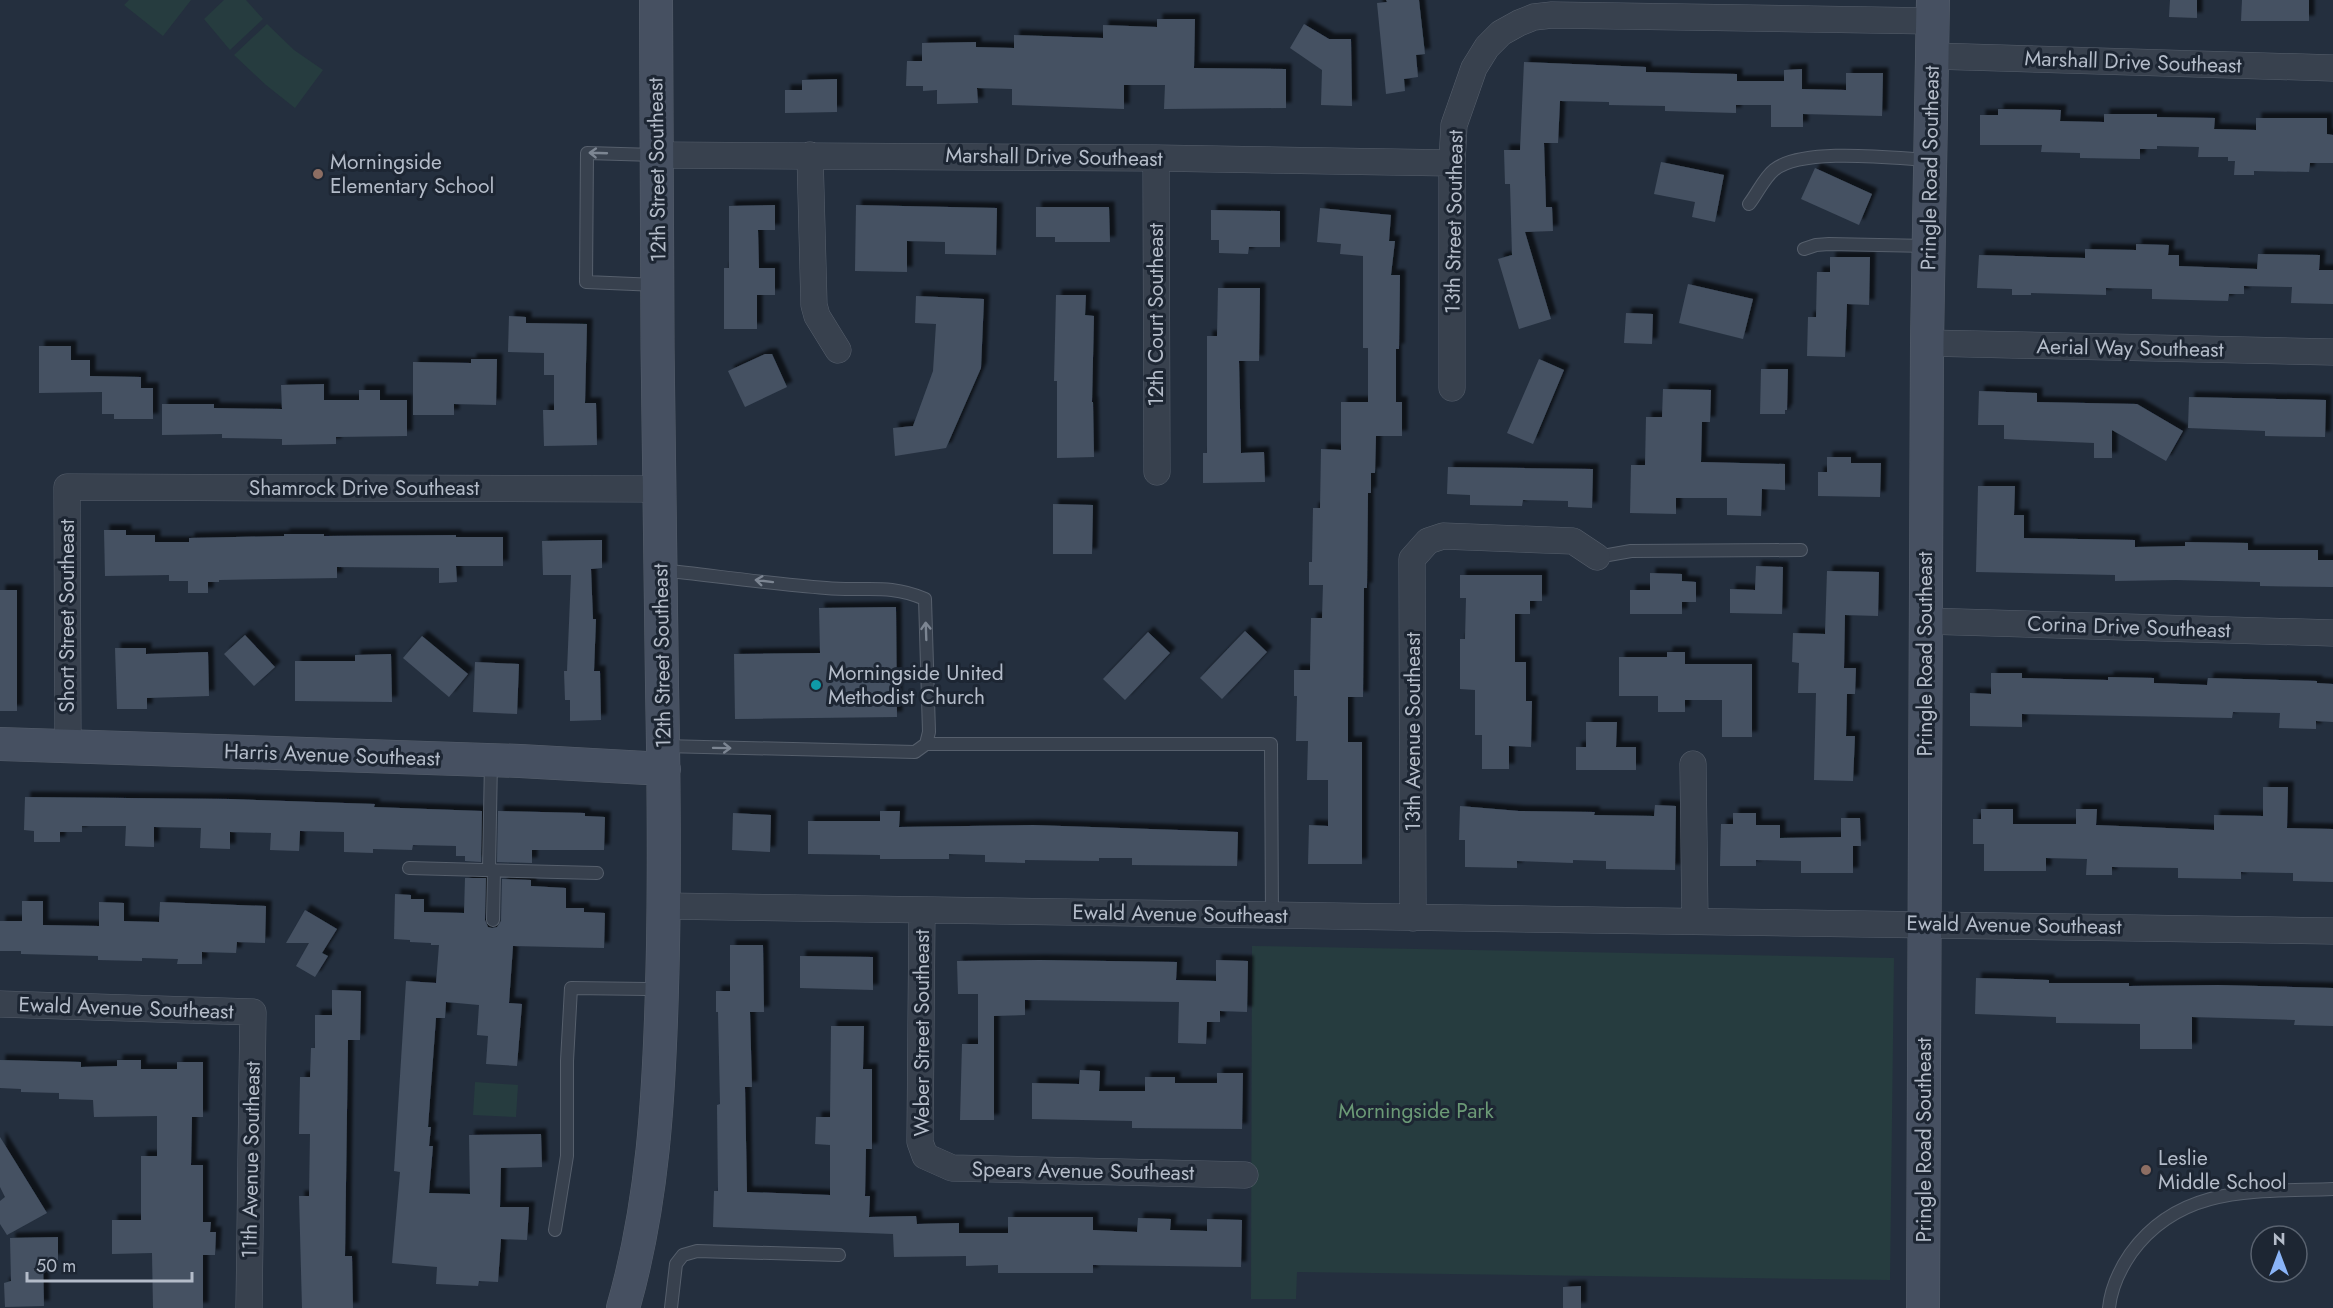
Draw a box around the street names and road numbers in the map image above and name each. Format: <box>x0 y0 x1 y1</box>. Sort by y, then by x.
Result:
street label: Marshall Drive Southeast <box>2024 43 2242 81</box>
street label: Pringle Road Southeast <box>1913 65 1947 271</box>
street label: 12th Street Southeast <box>640 77 674 263</box>
street label: 13th Street Southeast <box>1437 130 1471 314</box>
street label: Marshall Drive Southeast <box>945 140 1163 174</box>
street label: 12th Court Southeast <box>1141 223 1171 407</box>
street label: Aerial Way Southeast <box>2036 331 2224 365</box>
street label: Shamrock Drive Southeast <box>249 473 479 503</box>
street label: Short Street Southeast <box>52 519 82 713</box>
street label: Pringle Road Southeast <box>1910 552 1940 756</box>
street label: 12th Street Southeast <box>645 563 679 749</box>
street label: Corina Drive Southeast <box>2027 608 2231 646</box>
street label: 13th Avenue Southeast <box>1398 632 1428 832</box>
street label: Harris Avenue Southeast <box>224 736 440 774</box>
street label: Ewald Avenue Southeast <box>1072 897 1288 931</box>
street label: Ewald Avenue Southeast <box>1906 908 2122 942</box>
street label: Weber Street Southeast <box>907 929 937 1137</box>
street label: Ewald Avenue Southeast <box>18 989 234 1027</box>
street label: Pringle Road Southeast <box>1909 1038 1939 1242</box>
street label: 11th Avenue Southeast <box>234 1061 268 1259</box>
street label: Spears Avenue Southeast <box>971 1154 1195 1188</box>

